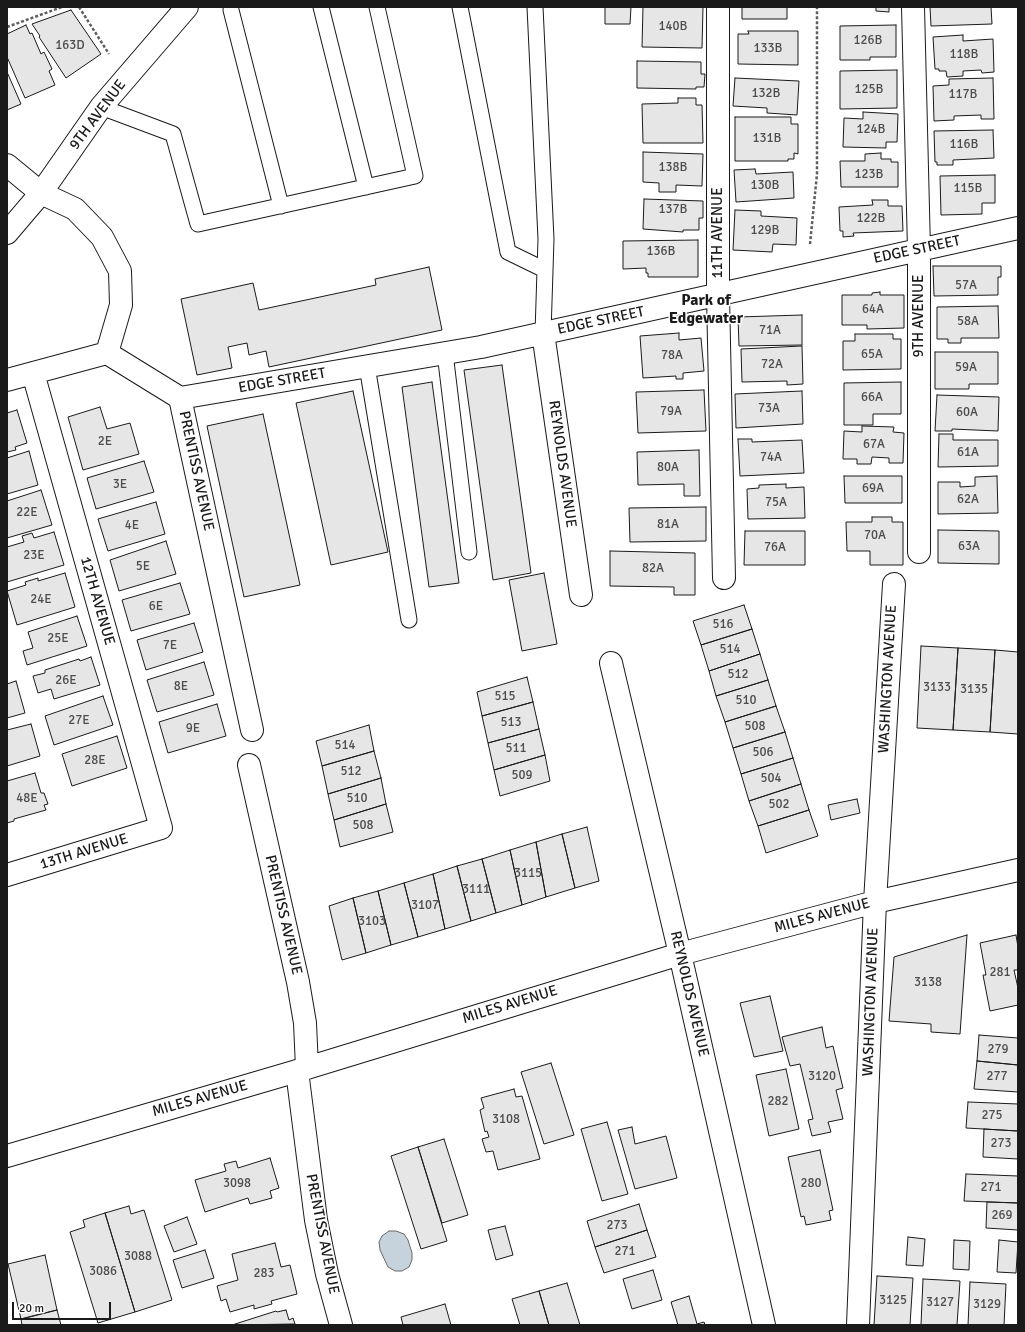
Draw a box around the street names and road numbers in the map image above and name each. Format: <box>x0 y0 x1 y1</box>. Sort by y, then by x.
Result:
street label: 9TH AVENUE <box>66 76 130 154</box>
street label: 11TH AVENUE <box>709 187 727 279</box>
street label: EDGE STREET <box>872 232 962 268</box>
street label: 9TH AVENUE <box>910 274 928 358</box>
street label: EDGE STREET <box>556 303 646 339</box>
street label: EDGE STREET <box>237 364 327 398</box>
street label: REYNOLDS AVENUE <box>544 399 580 529</box>
street label: PRENTISS AVENUE <box>174 409 218 533</box>
street label: 12TH AVENUE <box>76 555 118 647</box>
street label: WASHINGTON AVENUE <box>875 604 901 754</box>
street label: 13TH AVENUE <box>38 830 130 874</box>
street label: PRENTISS AVENUE <box>260 853 306 977</box>
street label: MILES AVENUE <box>772 895 872 937</box>
street label: WASHINGTON AVENUE <box>859 927 883 1077</box>
street label: REYNOLDS AVENUE <box>666 929 712 1059</box>
street label: MILES AVENUE <box>460 982 560 1028</box>
street label: MILES AVENUE <box>150 1077 250 1121</box>
street label: PRENTISS AVENUE <box>302 1172 342 1296</box>

